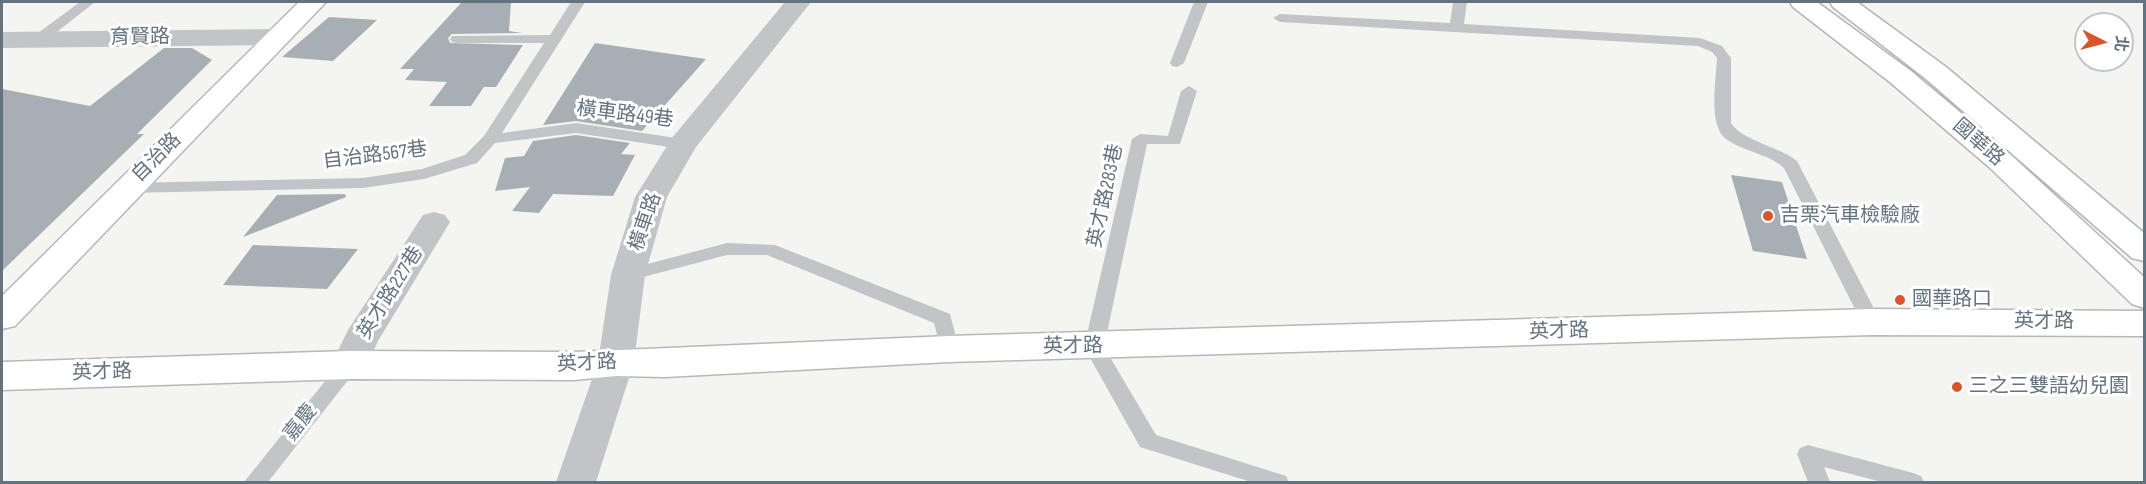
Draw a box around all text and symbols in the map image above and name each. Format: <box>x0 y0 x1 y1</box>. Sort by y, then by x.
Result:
north arrow <box>2074 12 2134 72</box>
street label: 育賢路 <box>110 25 170 51</box>
text: 北 <box>2110 35 2131 53</box>
street label: 橫車路49巷 <box>575 97 675 133</box>
street label: 國華路 <box>1947 114 2009 172</box>
street label: 自治路 <box>127 128 187 188</box>
street label: 自治路567巷 <box>322 138 428 174</box>
street label: 英才路283巷 <box>1083 142 1129 250</box>
street label: 橫車路 <box>625 190 667 254</box>
place label: 吉栗汽車檢驗廠 <box>1780 204 1920 228</box>
marker: 吉栗汽車檢驗廠 <box>1761 209 1775 223</box>
street label: 英才路227巷 <box>353 242 429 344</box>
place label: 國華路口 <box>1912 288 1992 312</box>
marker: 國華路口 <box>1893 293 1907 307</box>
street label: 英才路 <box>2014 310 2074 334</box>
street label: 英才路 <box>1529 319 1589 345</box>
street label: 英才路 <box>1043 334 1103 360</box>
street label: 英才路 <box>556 350 618 378</box>
street label: 英才路 <box>72 360 132 386</box>
place label: 三之三雙語幼兒園 <box>1969 375 2129 399</box>
marker: 三之三雙語幼兒園 <box>1950 380 1964 394</box>
street label: 嘉慶 <box>279 400 323 446</box>

